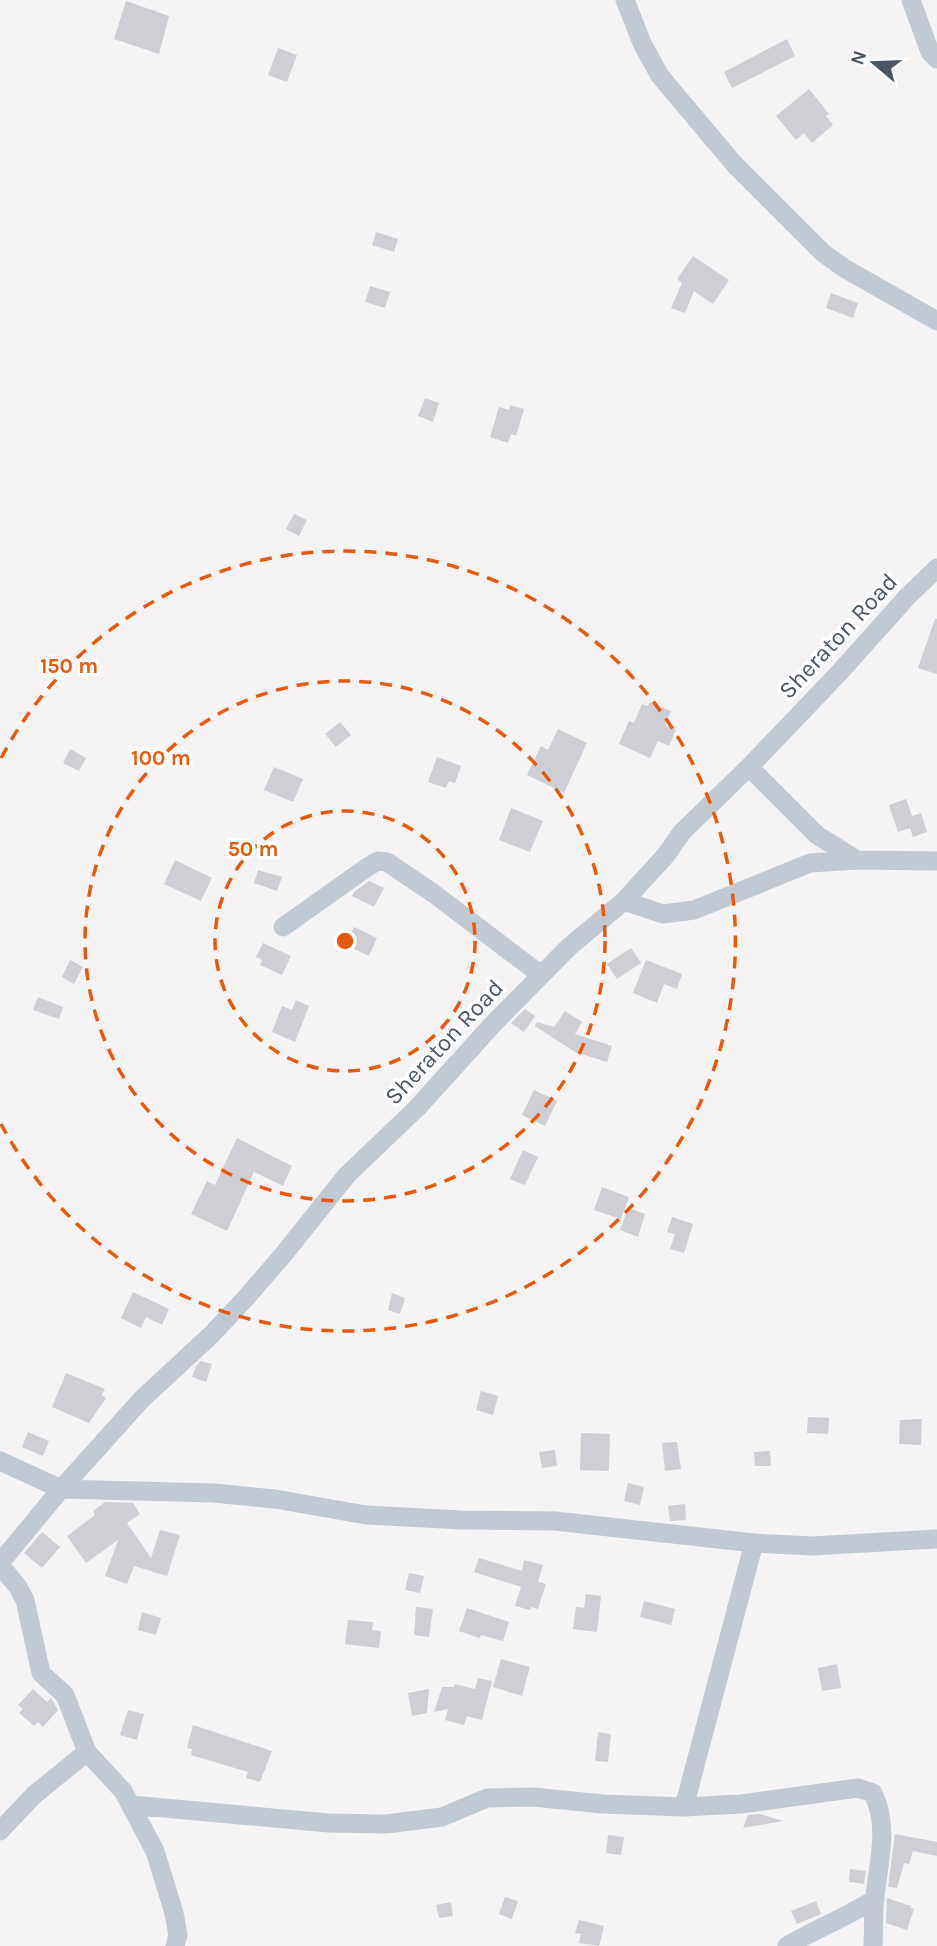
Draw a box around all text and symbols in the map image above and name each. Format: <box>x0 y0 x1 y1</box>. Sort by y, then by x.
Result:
north arrow <box>839 28 909 98</box>
text: N <box>846 48 871 68</box>
street label: Sheraton Road <box>773 568 903 704</box>
text: 150 m <box>40 654 98 678</box>
text: 100 m <box>131 746 191 770</box>
text: 50 m <box>228 837 278 861</box>
centre of rings <box>333 929 357 953</box>
street label: Sheraton Road <box>379 974 509 1110</box>

